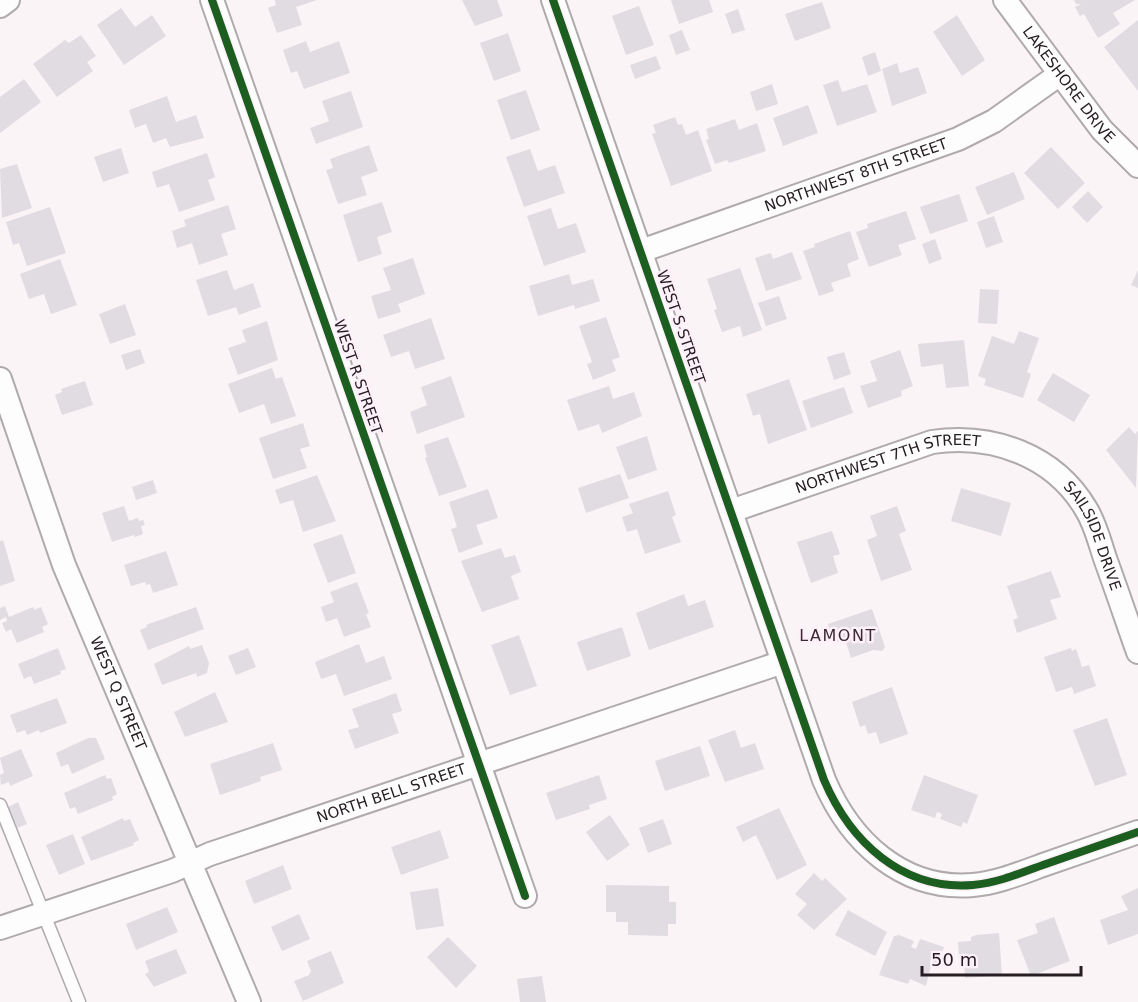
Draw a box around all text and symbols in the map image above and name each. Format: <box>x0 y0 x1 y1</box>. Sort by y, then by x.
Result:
street label: LAKESHORE DRIVE <box>1019 23 1119 147</box>
street label: NORTHWEST 8TH STREET <box>762 134 951 216</box>
street label: WEST S STREET <box>653 268 709 387</box>
street label: WEST R STREET <box>330 317 386 438</box>
street label: NORTHWEST 7TH STREET <box>793 431 983 497</box>
street label: SAILSIDE DRIVE <box>1060 477 1125 593</box>
district label: LAMONT <box>799 626 877 645</box>
street label: WEST Q STREET <box>86 634 151 754</box>
street label: NORTH BELL STREET <box>314 760 469 827</box>
scale bar <box>922 939 1081 977</box>
text: 50 m <box>931 949 977 970</box>

